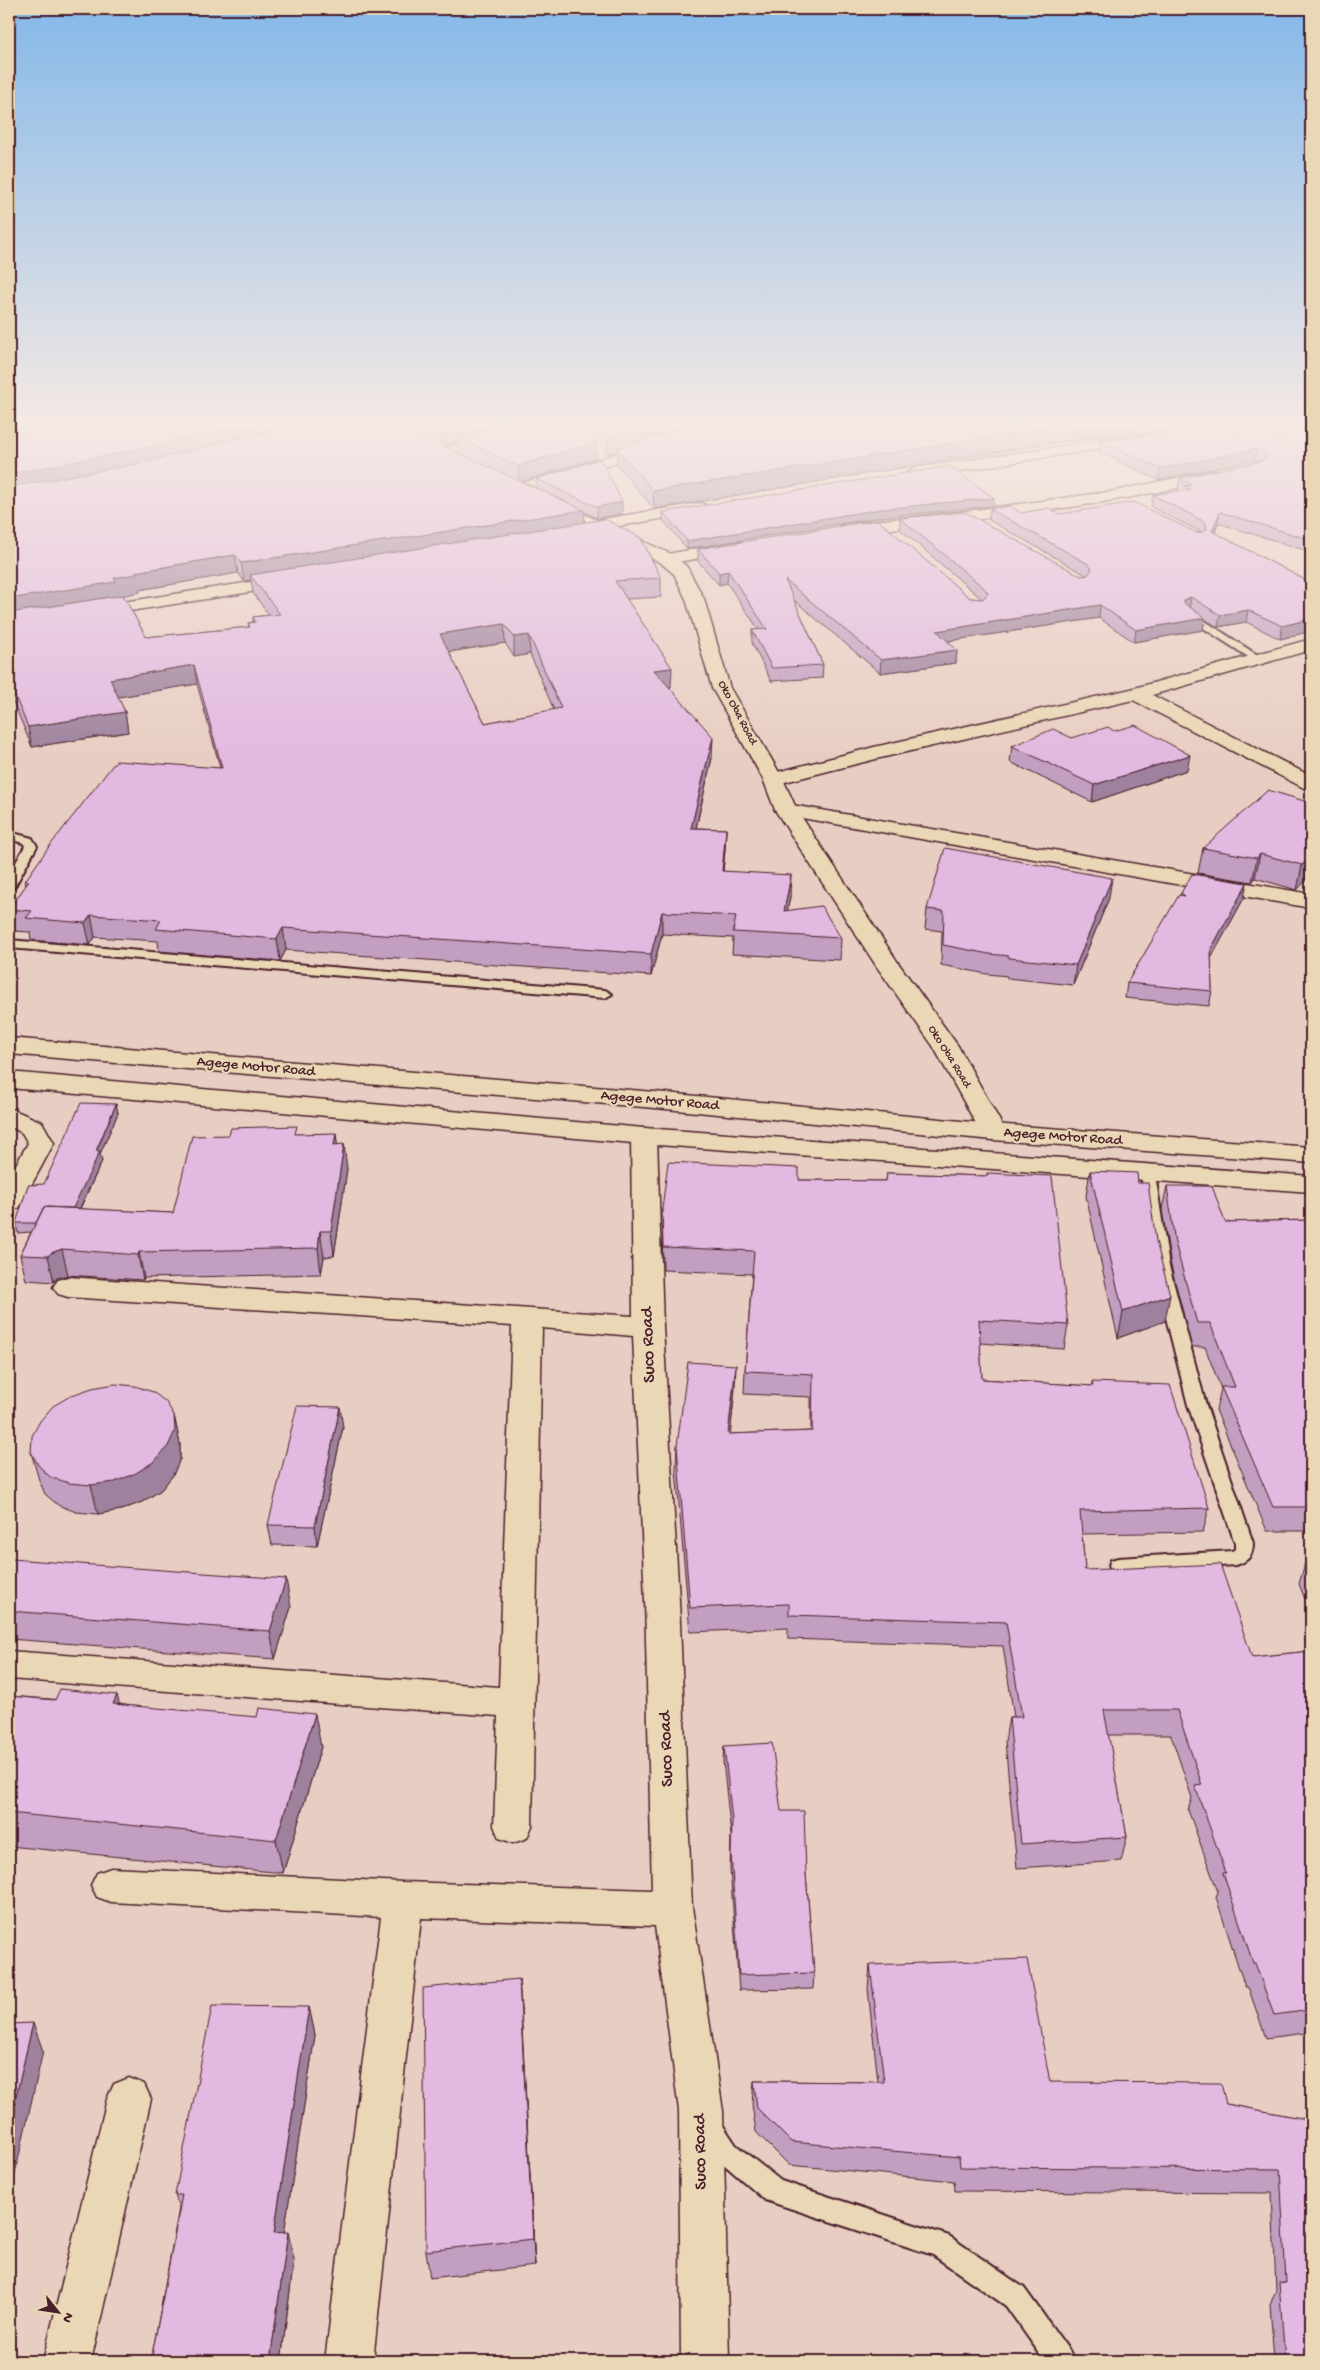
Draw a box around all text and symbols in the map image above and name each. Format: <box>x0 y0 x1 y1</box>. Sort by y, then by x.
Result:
street label: Oko Oba Road <box>714 678 760 748</box>
street label: Oko Oba Road <box>924 1023 974 1092</box>
street label: Agege Motor Road <box>196 1053 317 1081</box>
street label: Agege Motor Road <box>600 1087 721 1115</box>
street label: Agege Motor Road <box>1003 1124 1124 1150</box>
street label: Suco Road <box>637 1305 661 1383</box>
street label: Suco Road <box>655 1709 679 1787</box>
street label: Suco Road <box>690 2112 712 2190</box>
north arrow <box>32 2288 82 2338</box>
text: N <box>57 2309 77 2325</box>

